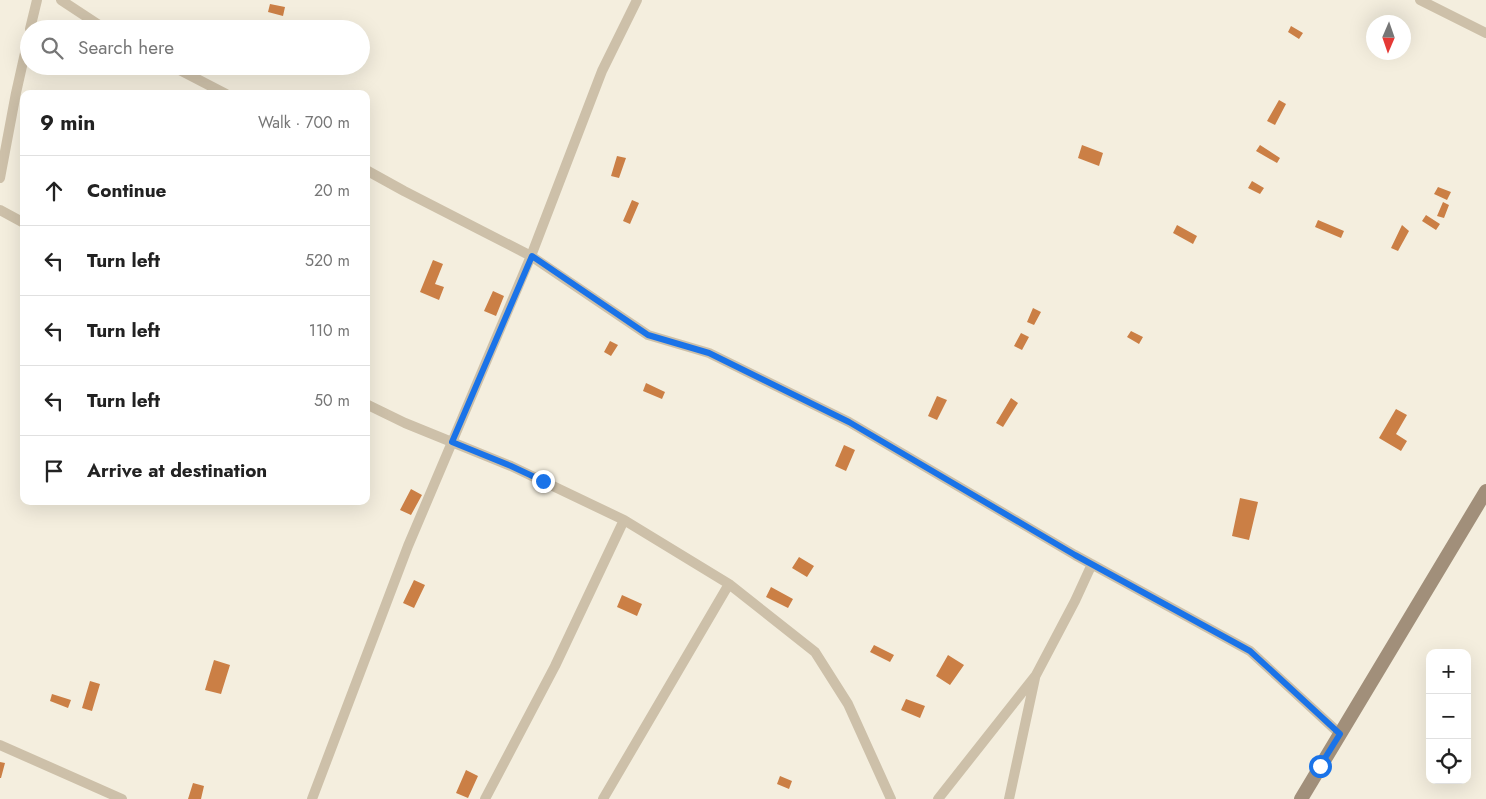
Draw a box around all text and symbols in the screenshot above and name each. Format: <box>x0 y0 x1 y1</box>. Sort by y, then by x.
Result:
north arrow <box>1366 15 1411 60</box>
search box <box>20 20 370 75</box>
icon: search <box>38 34 66 62</box>
text: Search here <box>78 34 174 61</box>
text: 9 min <box>40 108 95 138</box>
text: Walk · 700 m <box>258 111 350 134</box>
icon: ahead <box>40 177 68 205</box>
text: Continue <box>87 177 166 204</box>
text: 20 m <box>314 179 350 202</box>
icon: left <box>40 247 68 275</box>
text: Turn left <box>87 247 160 274</box>
text: 520 m <box>305 249 350 272</box>
icon: left <box>40 317 68 345</box>
text: Turn left <box>87 317 160 344</box>
text: 110 m <box>309 319 350 342</box>
icon: left <box>40 387 68 415</box>
text: Turn left <box>87 387 160 414</box>
text: 50 m <box>314 389 350 412</box>
icon: arrive <box>40 457 68 485</box>
text: Arrive at destination <box>87 457 267 484</box>
route end <box>532 470 555 493</box>
map controls <box>1426 649 1471 784</box>
button: + <box>1426 649 1471 694</box>
button: − <box>1426 694 1471 739</box>
button: locate <box>1426 739 1471 784</box>
route start <box>1309 755 1332 778</box>

